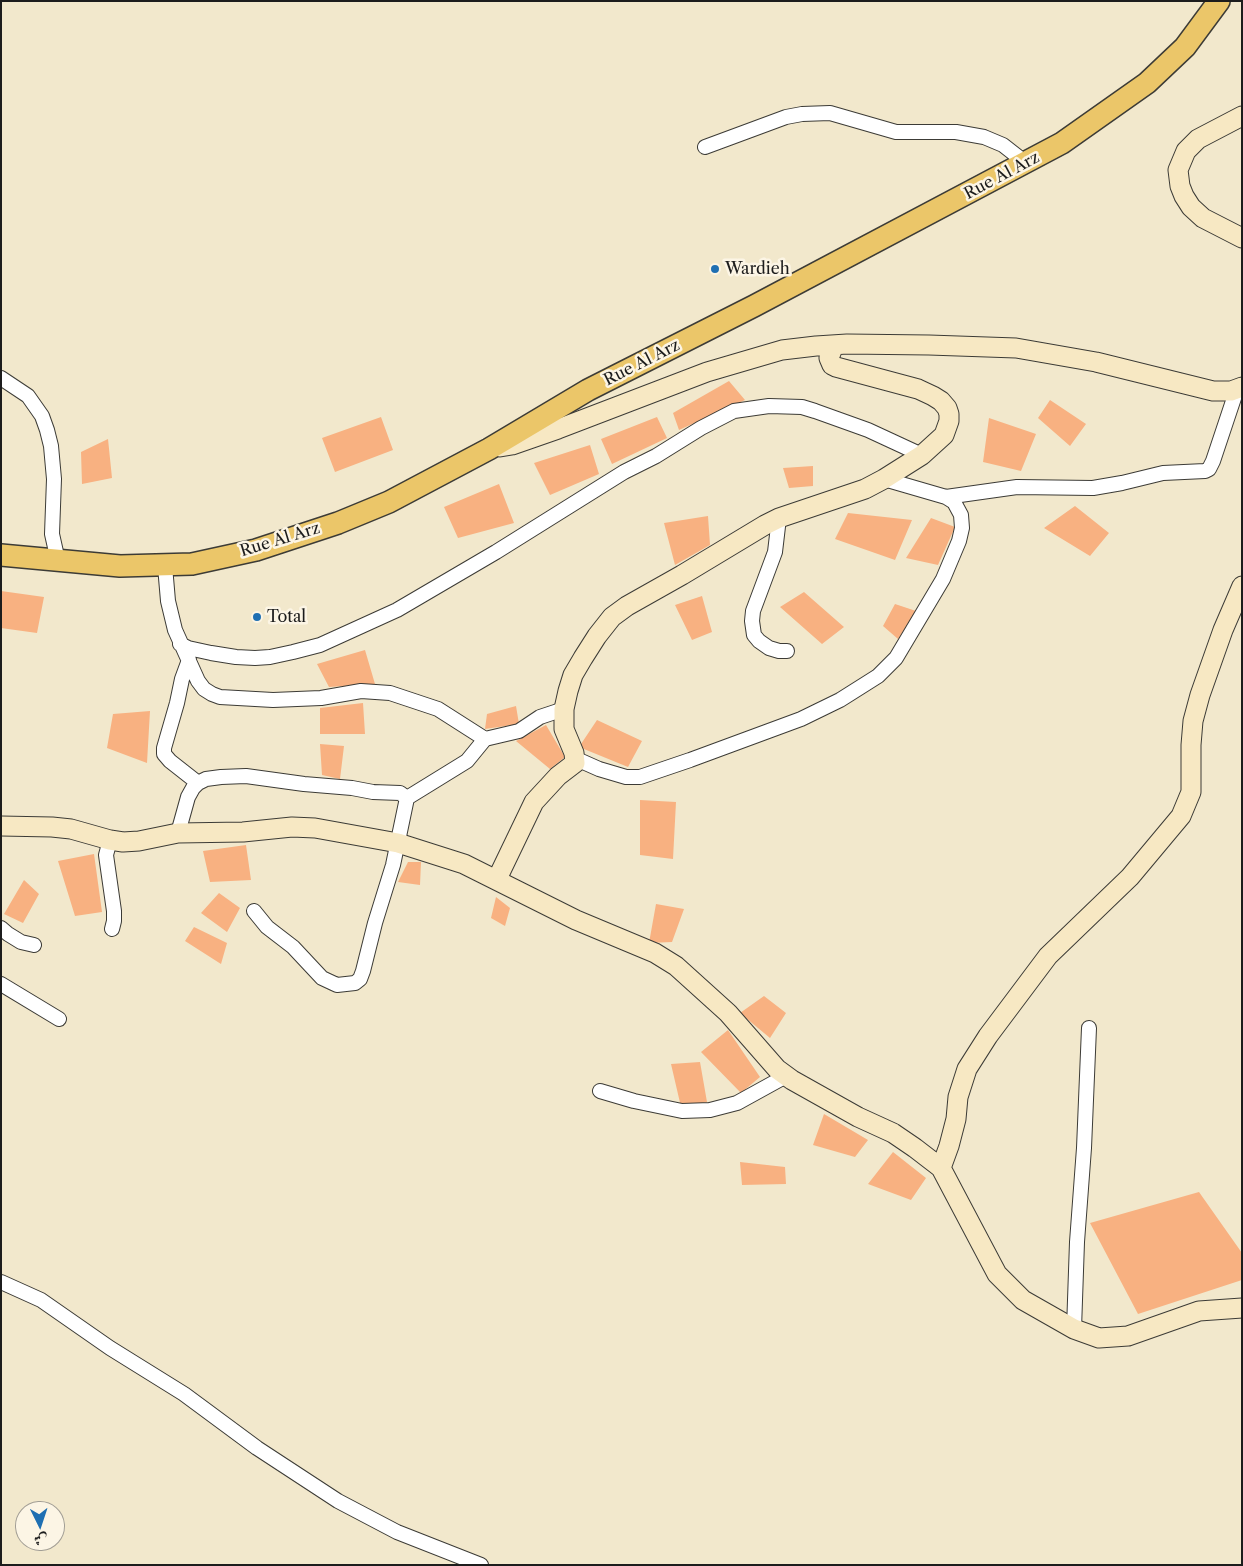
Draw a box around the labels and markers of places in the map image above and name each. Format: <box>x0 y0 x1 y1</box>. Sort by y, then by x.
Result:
place label: Wardieh <box>725 259 790 279</box>
marker: Wardieh <box>709 263 721 275</box>
place label: Total <box>267 607 306 627</box>
marker: Total <box>251 611 263 623</box>

